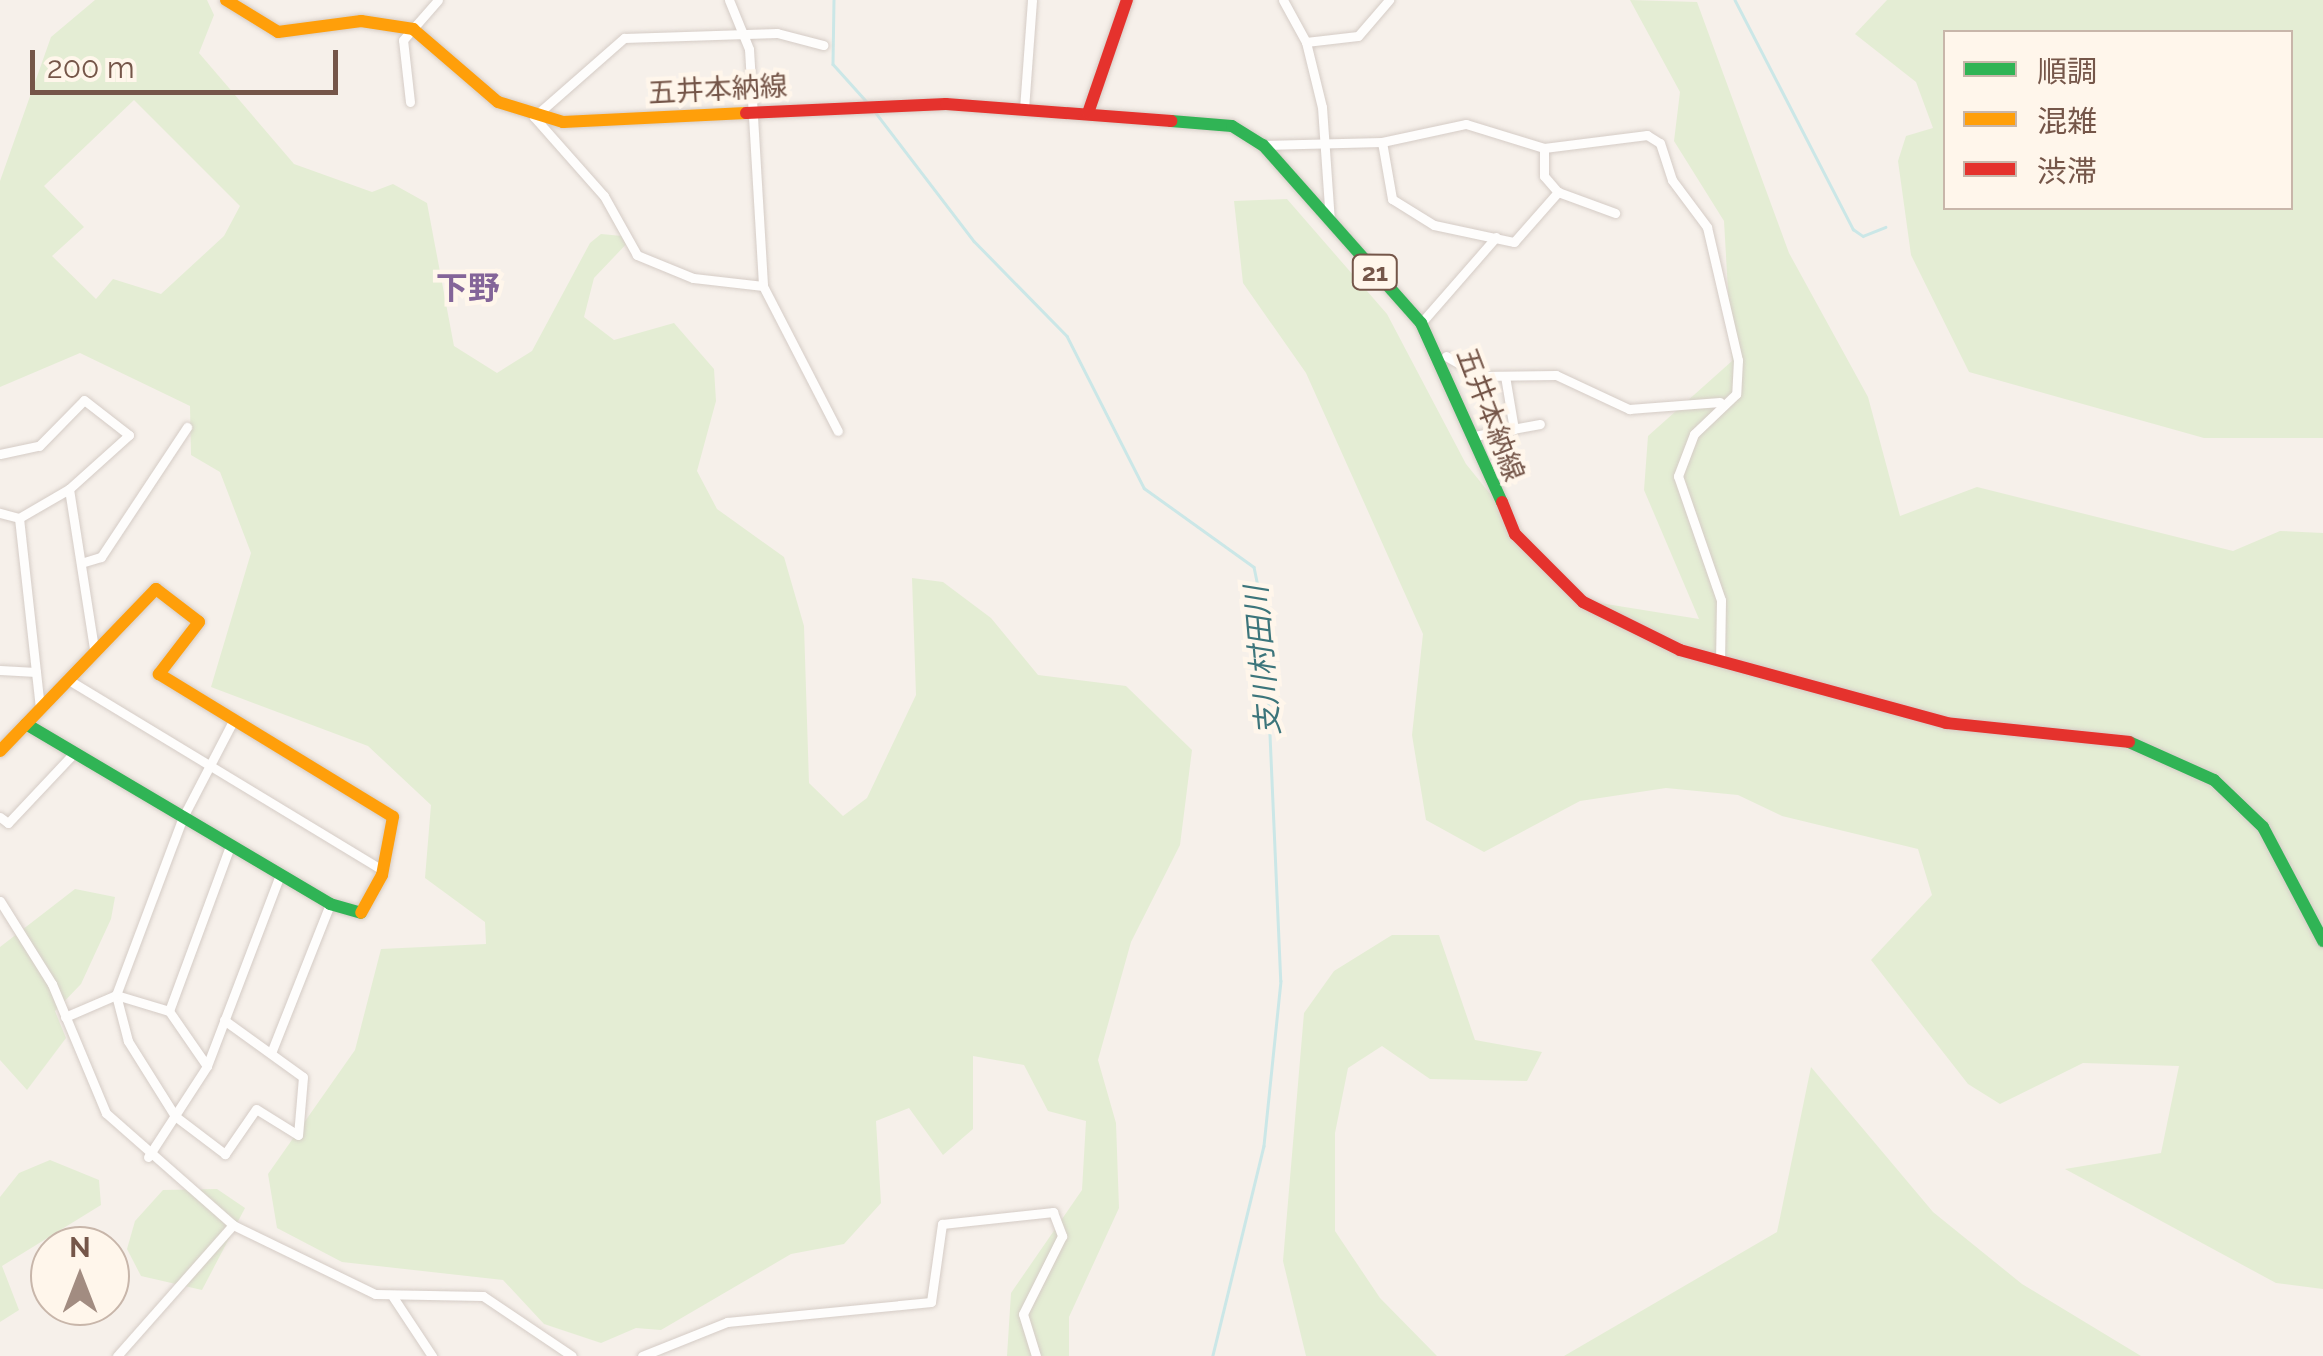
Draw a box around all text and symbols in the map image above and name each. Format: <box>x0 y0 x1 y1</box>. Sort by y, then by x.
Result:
scale bar <box>35 30 342 92</box>
legend <box>1943 30 2293 210</box>
text: 200 m <box>47 50 135 85</box>
text: 順調 <box>2037 54 2097 89</box>
street label: 五井本納線 <box>647 70 789 110</box>
text: 混雑 <box>2037 104 2097 139</box>
text: 渋滞 <box>2037 154 2097 189</box>
road number: 21 <box>1350 252 1400 292</box>
district label: 下野 <box>436 269 500 307</box>
street label: 五井本納線 <box>1449 344 1531 486</box>
water label: 支川村田川 <box>1239 585 1287 737</box>
north arrow <box>30 1226 130 1326</box>
text: N <box>69 1231 91 1264</box>

